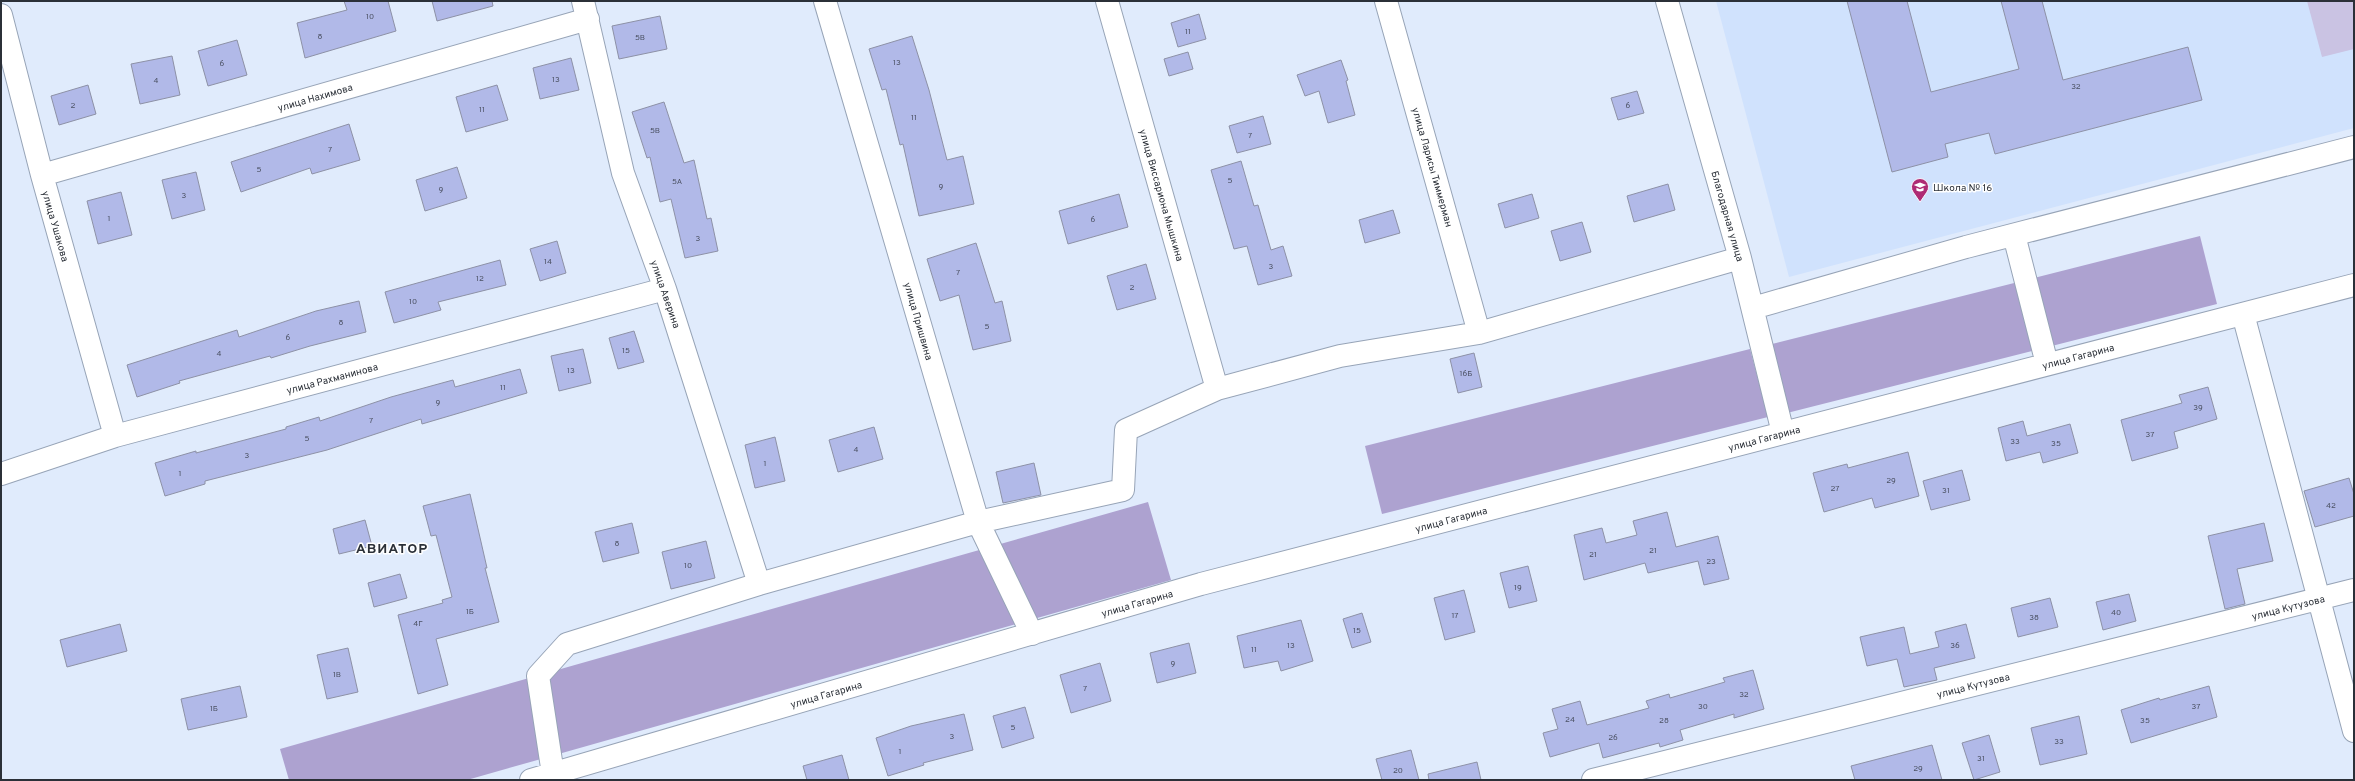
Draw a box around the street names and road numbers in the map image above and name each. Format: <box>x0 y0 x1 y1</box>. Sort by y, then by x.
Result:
street label: улица Нахимова <box>276 81 355 115</box>
street label: улица Ларисы Тиммерман <box>1408 106 1455 229</box>
street label: улица Виссариона Мышкина <box>1135 128 1186 263</box>
street label: Благодарная улица <box>1707 170 1746 263</box>
street label: улица Ушакова <box>38 190 71 263</box>
street label: улица Аверина <box>647 259 682 330</box>
street label: улица Пришвина <box>900 281 935 362</box>
street label: улица Гагарина <box>2041 342 2116 373</box>
street label: улица Рахманинова <box>285 361 380 398</box>
street label: улица Гагарина <box>1727 424 1802 455</box>
street label: улица Гагарина <box>1414 505 1489 536</box>
street label: улица Гагарина <box>1100 588 1175 621</box>
street label: улица Кутузова <box>2251 593 2326 624</box>
street label: улица Кутузова <box>1936 671 2011 702</box>
street label: улица Гагарина <box>789 679 864 712</box>

